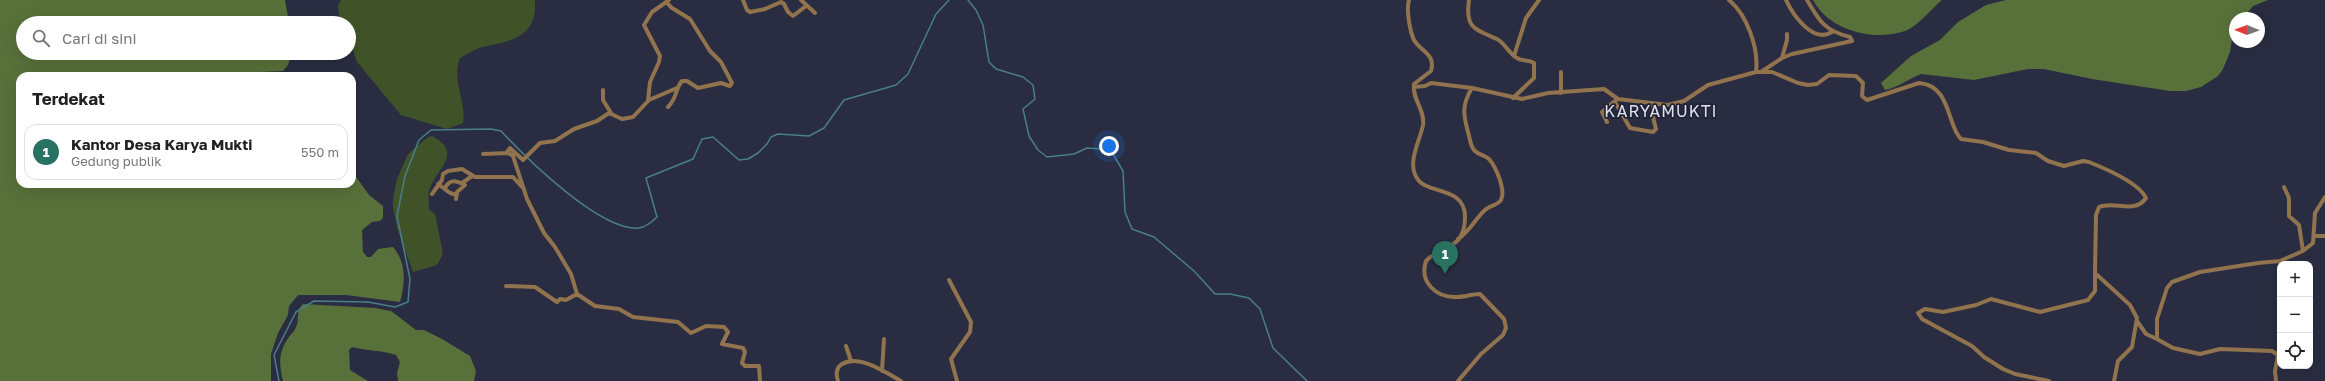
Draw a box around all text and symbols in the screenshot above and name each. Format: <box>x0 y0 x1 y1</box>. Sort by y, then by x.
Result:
north arrow <box>2229 12 2265 48</box>
search box <box>16 16 356 60</box>
icon: search <box>30 27 52 49</box>
text: Cari di sini <box>62 29 137 47</box>
text: Terdekat <box>32 88 105 109</box>
district label: KARYAMUKTI <box>1604 101 1718 121</box>
text: Kantor Desa Karya Mukti <box>71 135 252 153</box>
your location <box>1099 136 1119 156</box>
text: 1 <box>43 144 49 160</box>
text: 550 m <box>301 144 339 160</box>
text: Gedung publik <box>71 153 162 169</box>
pin: 1 <box>1432 241 1458 274</box>
map controls <box>2277 261 2313 369</box>
button: + <box>2277 261 2313 297</box>
button: − <box>2277 297 2313 333</box>
button: locate <box>2277 333 2313 369</box>

